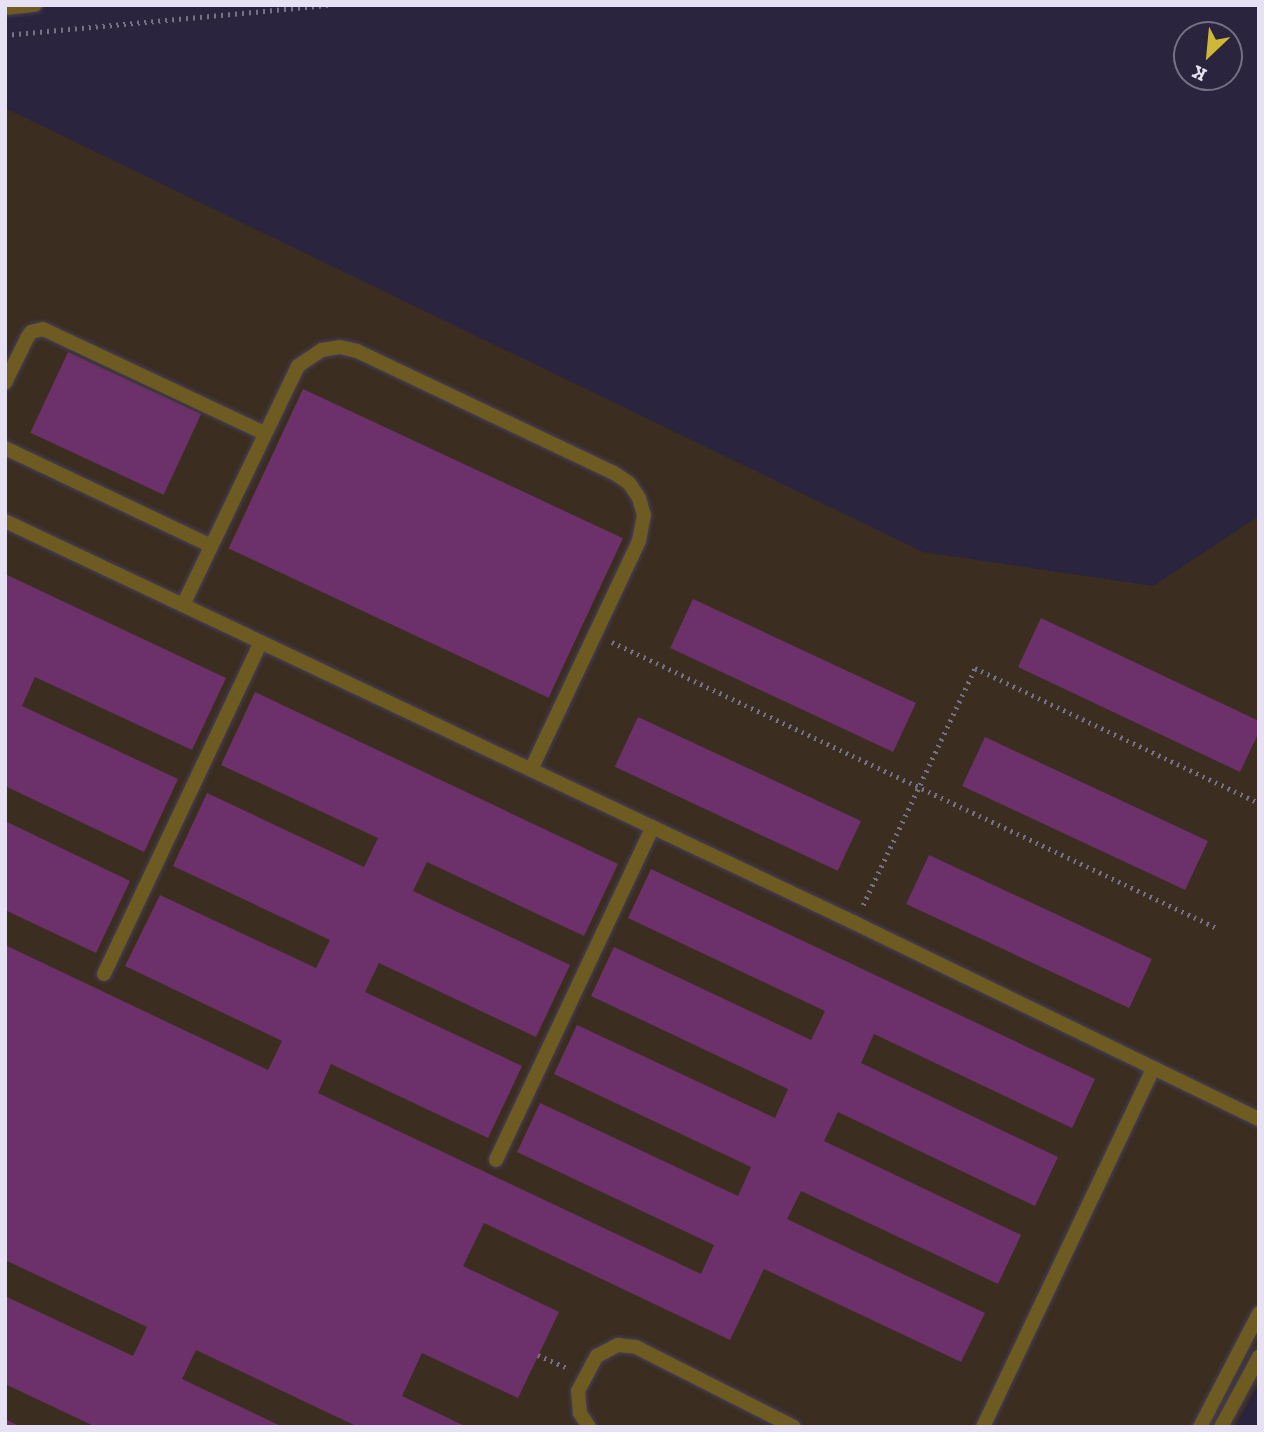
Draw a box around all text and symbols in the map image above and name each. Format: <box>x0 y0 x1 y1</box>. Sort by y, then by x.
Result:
north arrow <box>1173 21 1243 91</box>
text: K <box>1189 60 1210 87</box>

